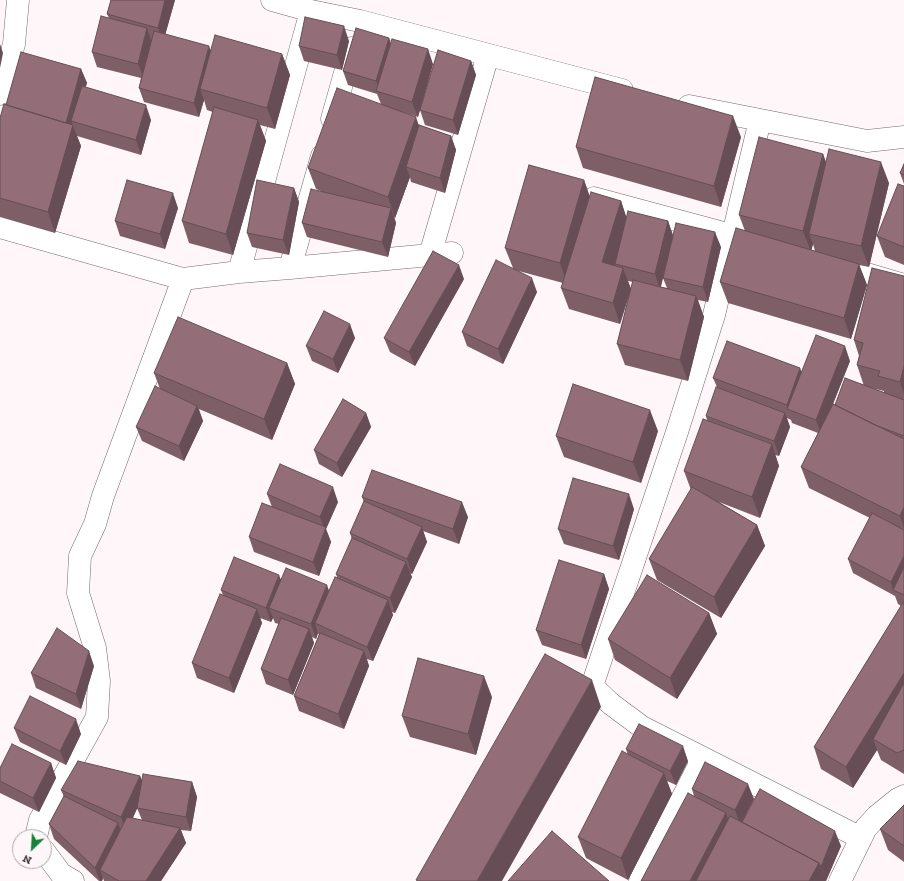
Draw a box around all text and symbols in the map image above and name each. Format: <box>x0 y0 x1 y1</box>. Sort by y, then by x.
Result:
north arrow <box>12 829 52 869</box>
text: N <box>21 852 34 867</box>

